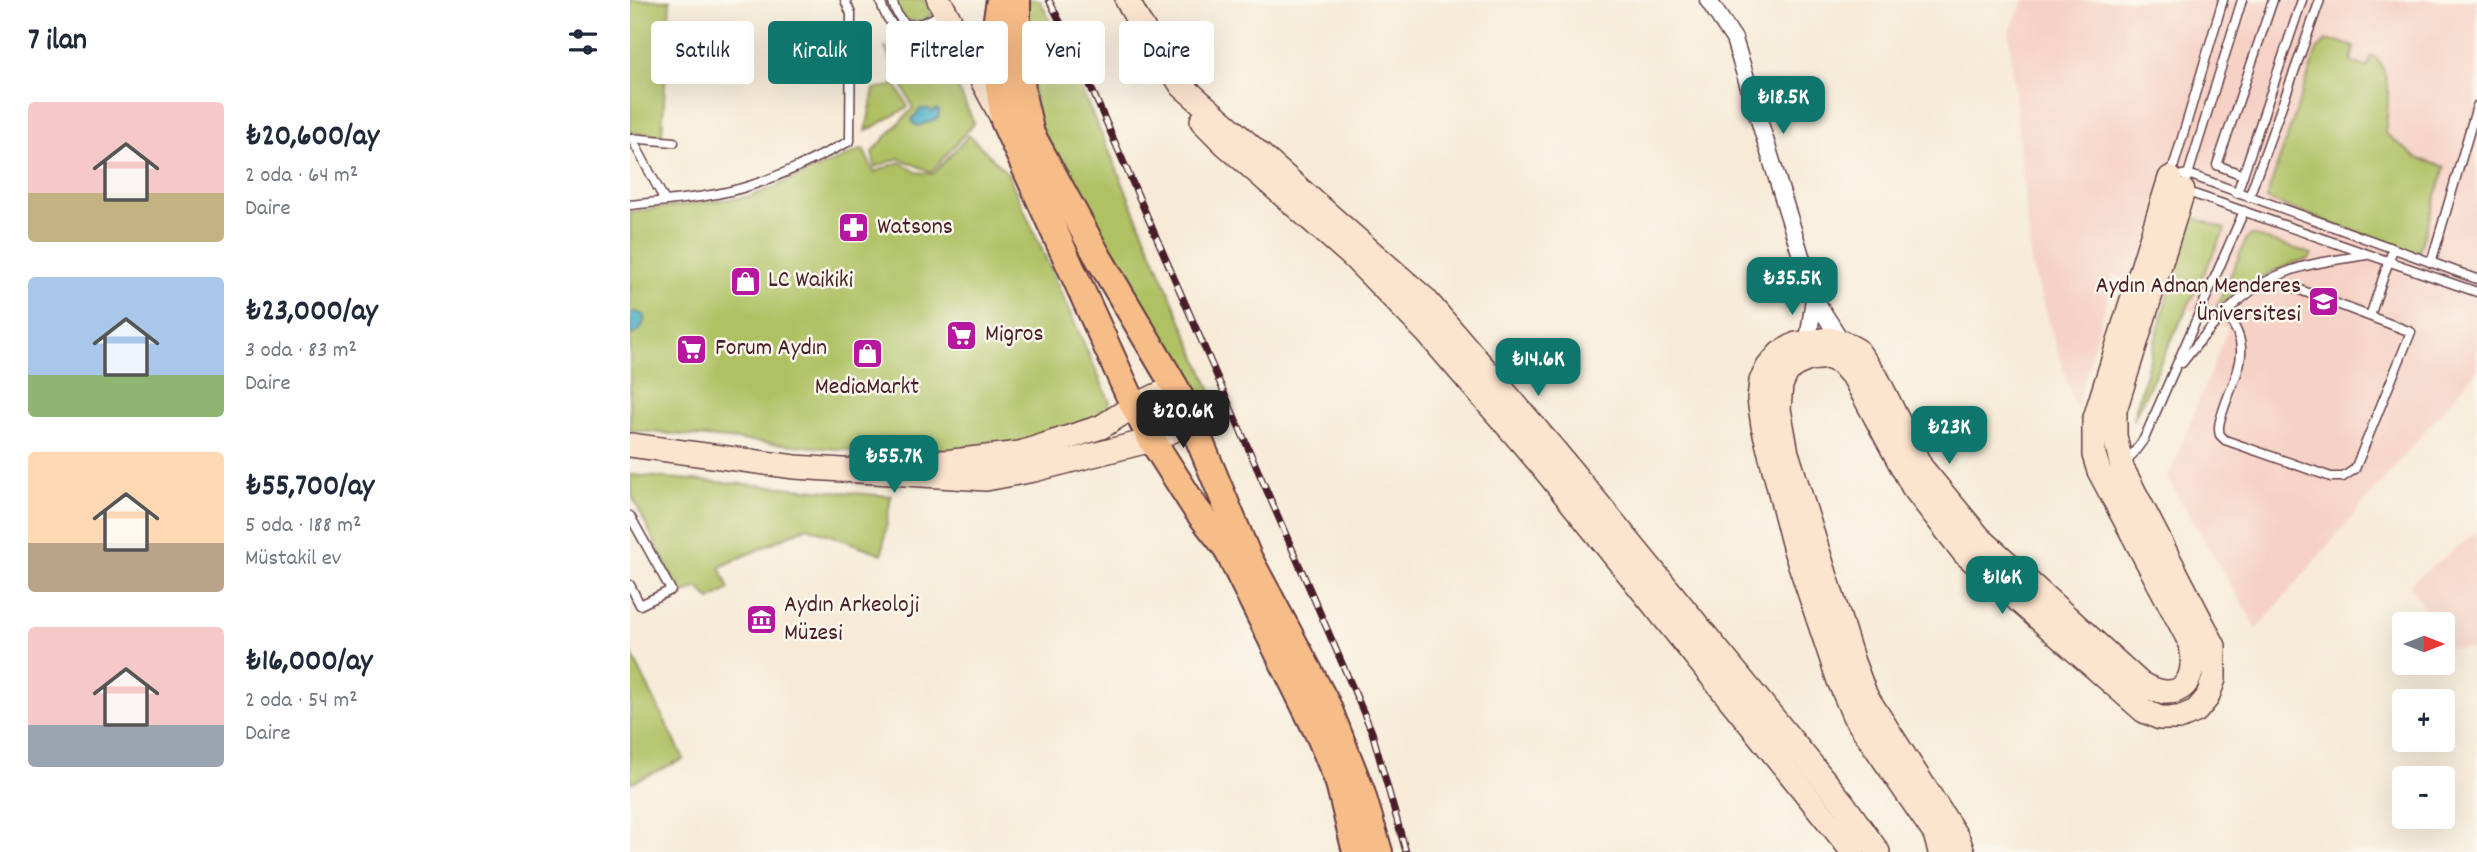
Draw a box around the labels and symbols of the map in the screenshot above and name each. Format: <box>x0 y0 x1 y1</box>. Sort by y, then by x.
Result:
pin: ₺18.5K <box>1726 76 1840 136</box>
pharmacy icon: Watsons <box>837 211 871 245</box>
place label: Watsons <box>877 211 953 245</box>
pin: ₺35.5K <box>1735 258 1849 317</box>
shop icon: LC Waikiki <box>728 264 762 298</box>
place label: LC Waikiki <box>768 264 853 298</box>
place label: Aydın Adnan Menderes Üniversitesi <box>2096 270 2301 332</box>
school or university icon: Aydın Adnan Menderes Üniversitesi <box>2307 284 2341 318</box>
supermarket icon: Migros <box>945 318 979 352</box>
place label: Migros <box>985 318 1044 352</box>
supermarket icon: Forum Aydın <box>675 332 709 366</box>
place label: Forum Aydın <box>715 332 827 366</box>
shop icon: MediaMarkt <box>850 337 884 371</box>
pin: ₺14.6K <box>1481 338 1595 398</box>
place label: MediaMarkt <box>815 371 919 405</box>
pin: ₺20.6K <box>1126 391 1240 450</box>
pin: ₺23K <box>1908 406 1990 466</box>
pin: ₺55.7K <box>837 435 951 495</box>
pin: ₺16K <box>1961 556 2043 616</box>
place label: Aydın Arkeoloji Müzesi <box>784 589 919 651</box>
museum icon: Aydın Arkeoloji Müzesi <box>744 603 778 637</box>
north arrow <box>2392 612 2455 676</box>

